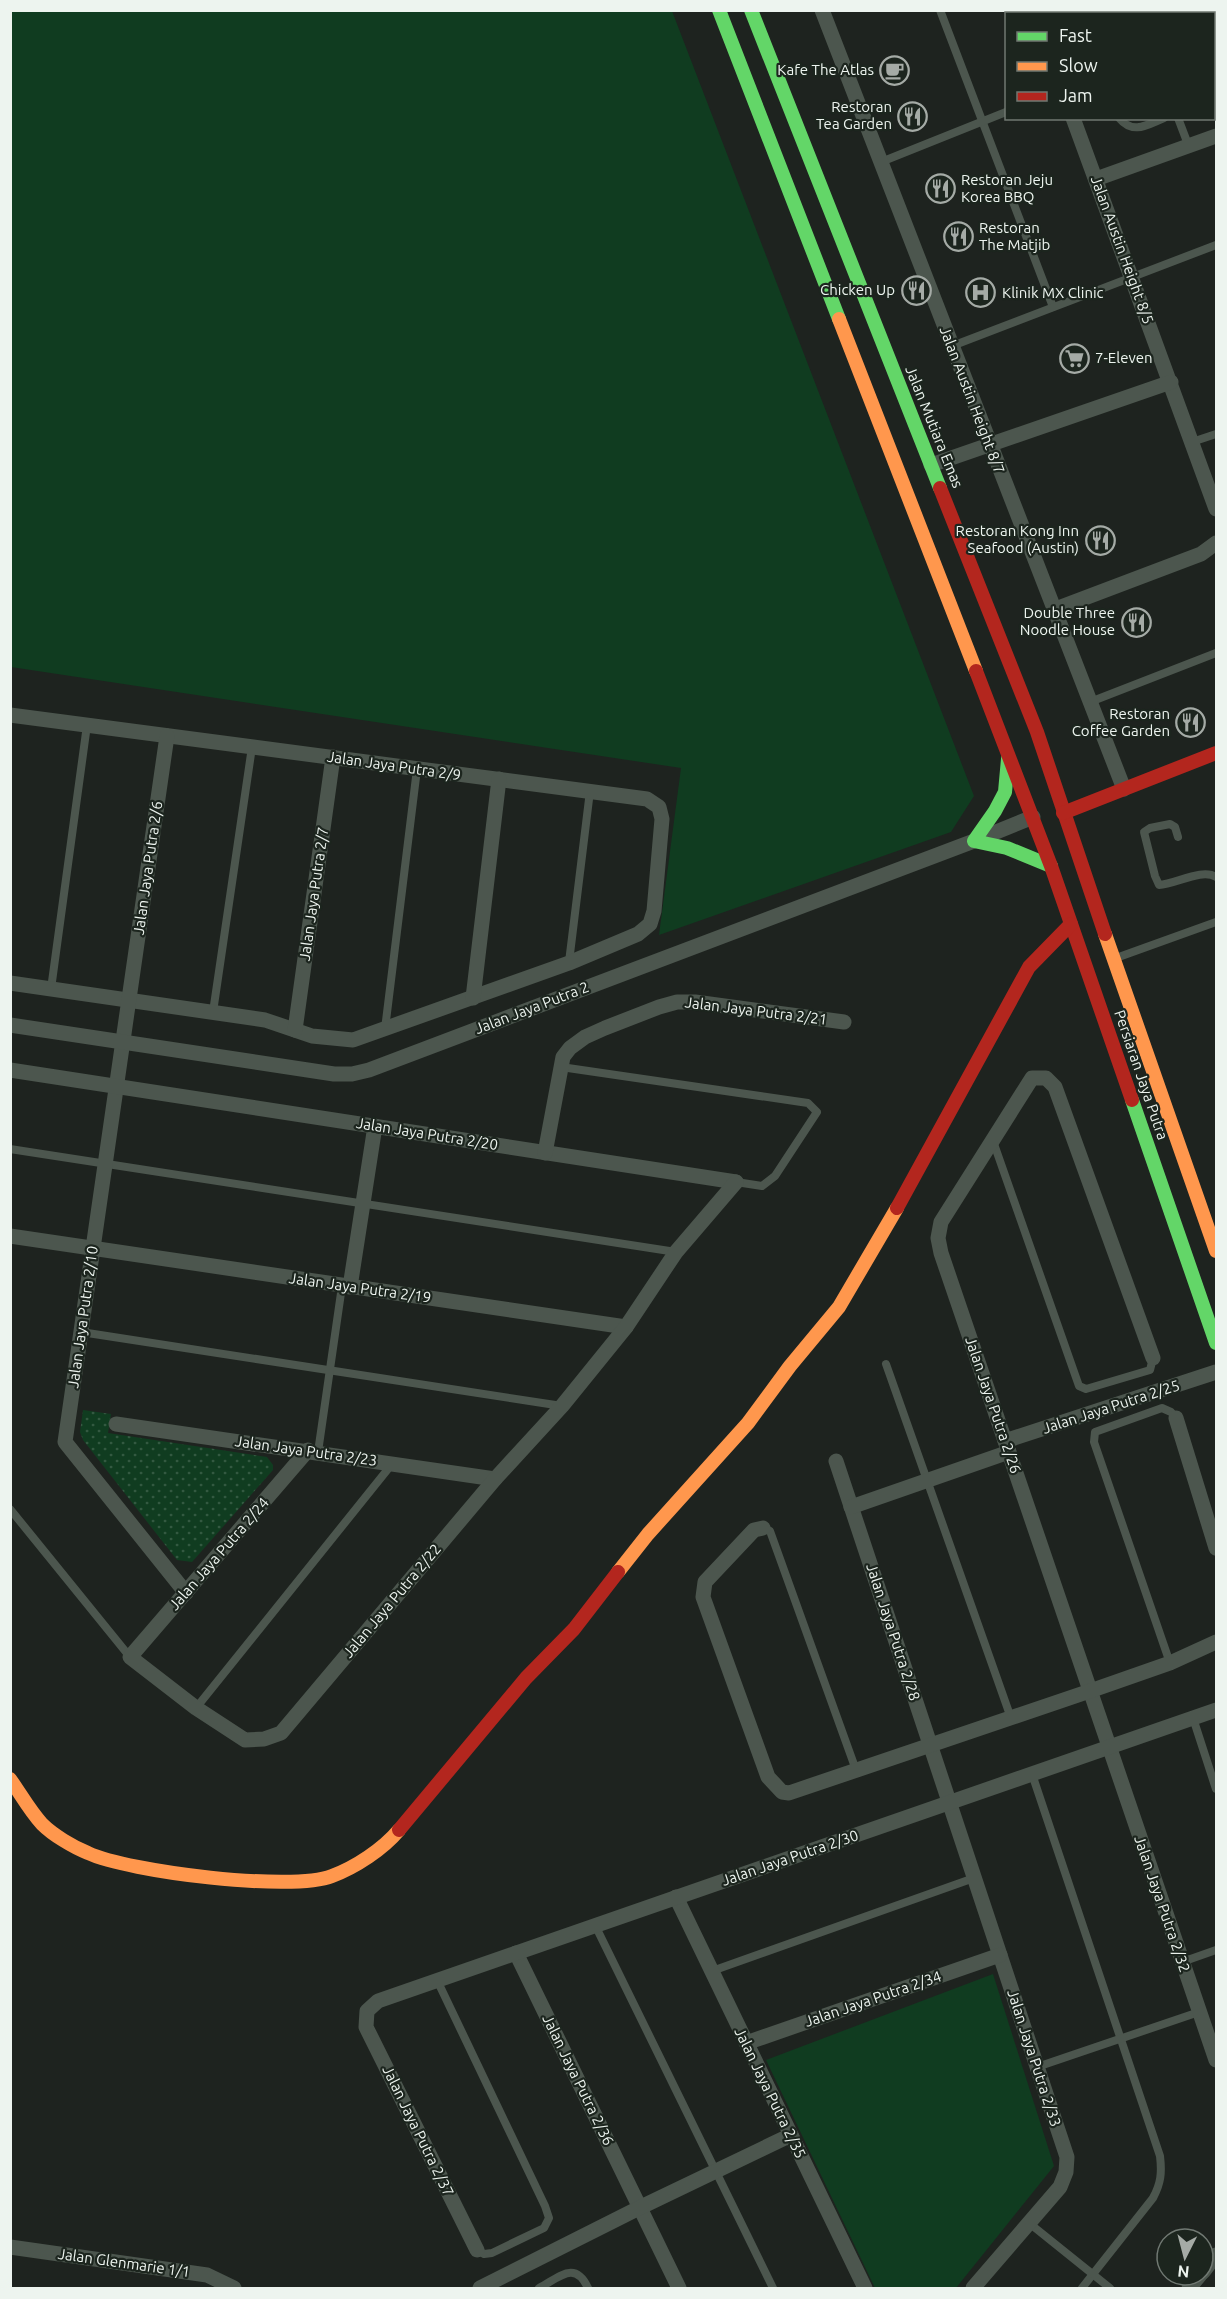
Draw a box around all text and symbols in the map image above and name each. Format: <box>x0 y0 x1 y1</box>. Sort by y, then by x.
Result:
legend <box>1005 12 1215 120</box>
text: Fast <box>1059 25 1092 45</box>
cafe icon: Kafe The Atlas <box>879 54 911 86</box>
text: Slow <box>1059 55 1098 75</box>
place label: Kafe The Atlas <box>777 61 874 78</box>
text: Jam <box>1059 85 1093 105</box>
place label: Restoran Tea Garden <box>816 98 892 132</box>
restaurant icon: Restoran Tea Garden <box>897 100 929 132</box>
place label: Restoran Jeju Korea BBQ <box>961 171 1053 205</box>
restaurant icon: Restoran Jeju Korea BBQ <box>924 173 956 205</box>
street label: Jalan Austin Height 8/5 <box>1088 173 1157 326</box>
place label: Restoran The Matjib <box>979 219 1050 253</box>
restaurant icon: Restoran The Matjib <box>942 221 974 253</box>
restaurant icon: Chicken Up <box>900 274 932 306</box>
hospital icon: Klinik MX Clinic <box>965 277 997 309</box>
place label: Chicken Up <box>820 281 895 298</box>
place label: Klinik MX Clinic <box>1002 284 1104 301</box>
street label: Jalan Austin Height 8/7 <box>936 324 1008 476</box>
supermarket icon: 7-Eleven <box>1058 342 1090 374</box>
place label: 7-Eleven <box>1095 349 1153 366</box>
street label: Jalan Mutiara Emas <box>902 363 967 490</box>
place label: Restoran Kong Inn Seafood (Austin) <box>956 522 1079 556</box>
restaurant icon: Restoran Kong Inn Seafood (Austin) <box>1084 524 1116 556</box>
place label: Double Three Noodle House <box>1020 604 1115 638</box>
restaurant icon: Double Three Noodle House <box>1120 606 1152 638</box>
place label: Restoran Coffee Garden <box>1072 705 1170 739</box>
restaurant icon: Restoran Coffee Garden <box>1175 707 1207 739</box>
street label: Jalan Jaya Putra 2/9 <box>326 748 462 783</box>
street label: Jalan Jaya Putra 2/6 <box>130 800 165 936</box>
street label: Jalan Jaya Putra 2/7 <box>296 826 331 962</box>
street label: Jalan Jaya Putra 2 <box>472 978 591 1037</box>
street label: Jalan Jaya Putra 2/21 <box>684 993 828 1028</box>
street label: Persiaran Jaya Putra <box>1111 1008 1172 1142</box>
street label: Jalan Jaya Putra 2/20 <box>355 1114 499 1153</box>
street label: Jalan Jaya Putra 2/10 <box>64 1245 101 1389</box>
street label: Jalan Jaya Putra 2/19 <box>288 1269 432 1306</box>
street label: Jalan Jaya Putra 2/26 <box>962 1334 1025 1475</box>
street label: Jalan Jaya Putra 2/25 <box>1040 1376 1182 1437</box>
street label: Jalan Jaya Putra 2/23 <box>234 1432 378 1469</box>
street label: Jalan Jaya Putra 2/24 <box>165 1494 272 1613</box>
street label: Jalan Jaya Putra 2/22 <box>339 1540 444 1661</box>
street label: Jalan Jaya Putra 2/28 <box>863 1561 924 1703</box>
street label: Jalan Jaya Putra 2/30 <box>719 1826 860 1889</box>
street label: Jalan Jaya Putra 2/32 <box>1131 1833 1194 1974</box>
street label: Jalan Jaya Putra 2/34 <box>802 1967 943 2030</box>
street label: Jalan Jaya Putra 2/33 <box>1004 1987 1065 2129</box>
street label: Jalan Jaya Putra 2/36 <box>539 2012 618 2148</box>
street label: Jalan Jaya Putra 2/35 <box>731 2025 810 2161</box>
street label: Jalan Jaya Putra 2/37 <box>379 2063 458 2199</box>
north arrow <box>1155 2227 1215 2287</box>
street label: Jalan Glenmarie 1/1 <box>57 2245 191 2280</box>
text: N <box>1177 2262 1190 2281</box>

